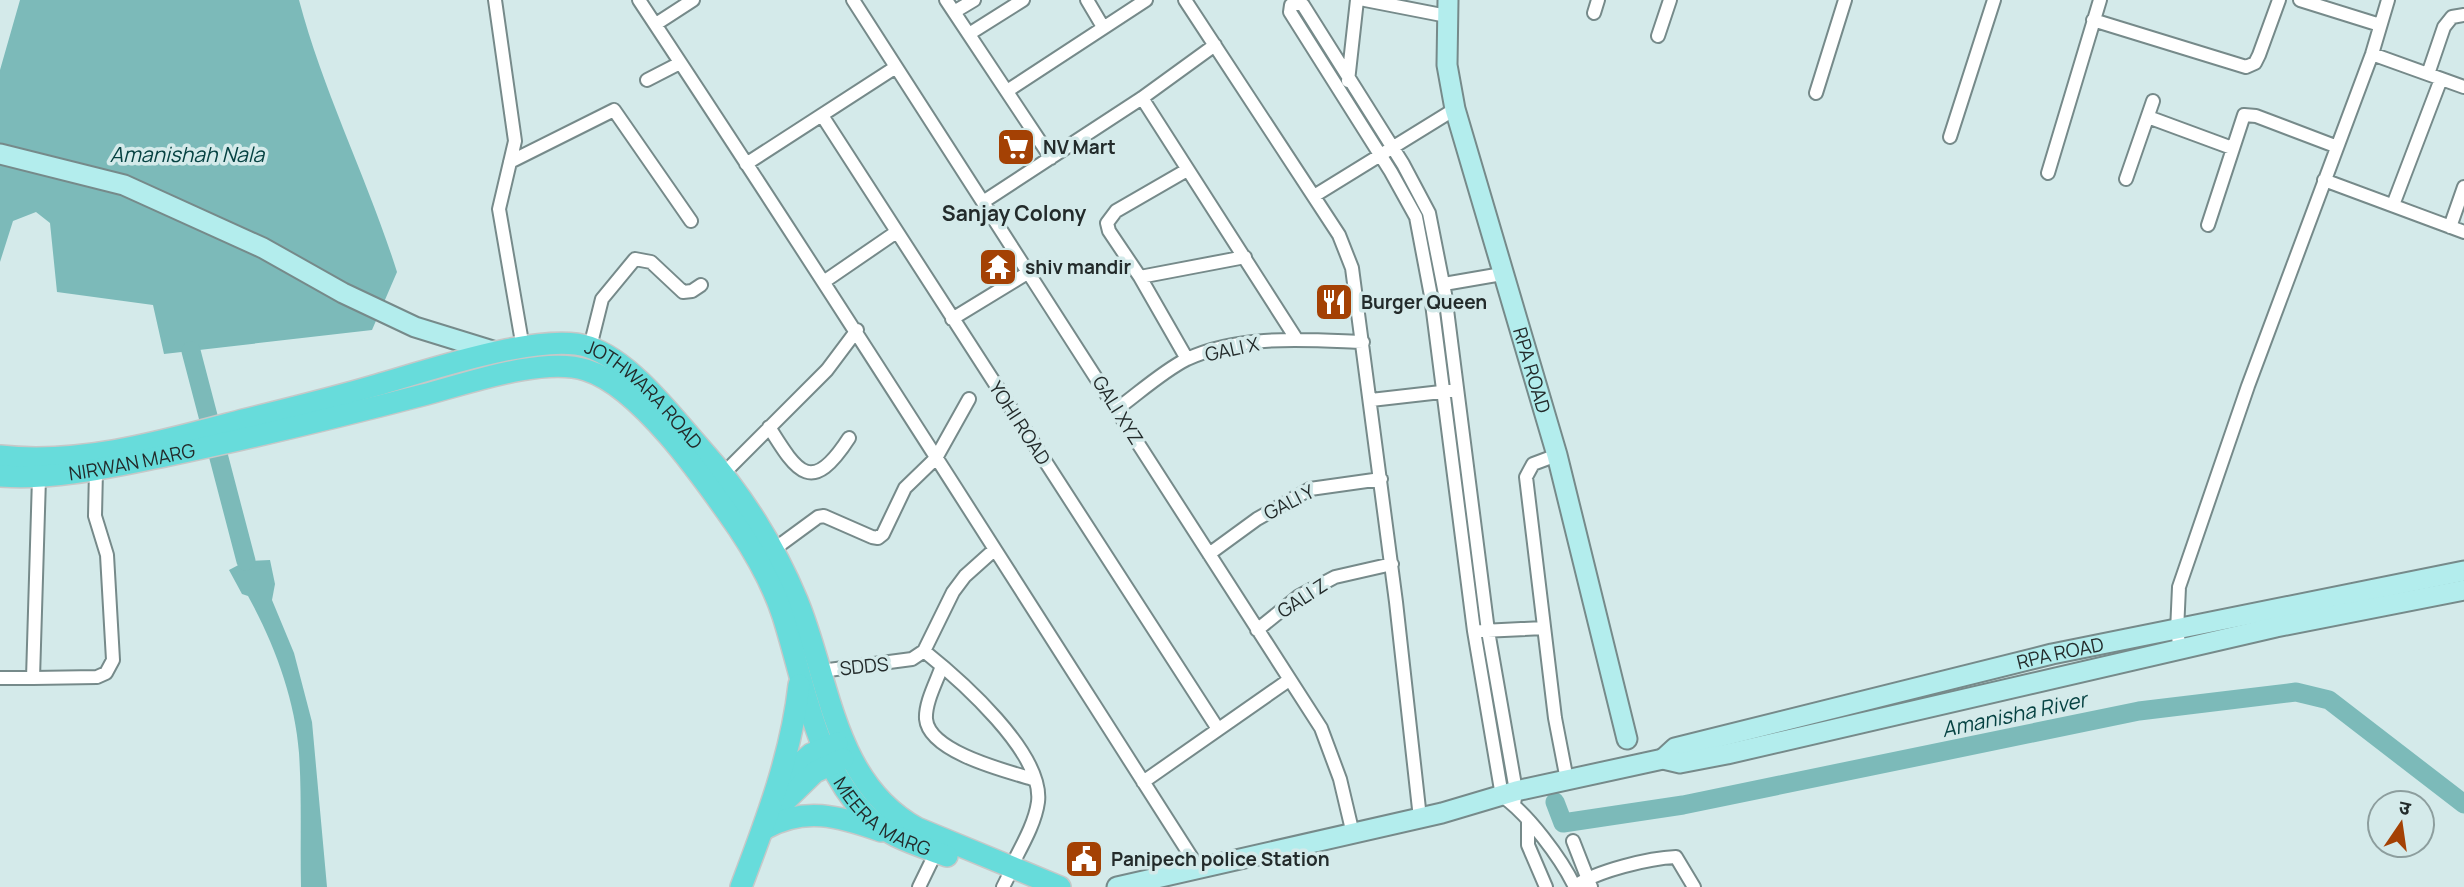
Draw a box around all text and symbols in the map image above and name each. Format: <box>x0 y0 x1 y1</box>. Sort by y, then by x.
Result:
supermarket icon: NV Mart <box>995 126 1037 168</box>
place label: NV Mart <box>1043 134 1116 160</box>
water label: Amanishah Nala <box>110 140 266 168</box>
district label: Sanjay Colony <box>942 199 1086 227</box>
temple icon: shiv mandir <box>977 246 1019 288</box>
place label: shiv mandir <box>1025 254 1132 280</box>
restaurant icon: Burger Queen <box>1313 281 1355 323</box>
place label: Burger Queen <box>1361 289 1487 315</box>
street label: RPA ROAD <box>1507 324 1557 416</box>
street label: GALI X <box>1203 331 1262 367</box>
street label: JOTHWARA ROAD <box>581 333 709 455</box>
street label: GALI XYZ <box>1087 371 1149 449</box>
street label: YOHI ROAD <box>983 376 1057 470</box>
street label: NIRWAN MARG <box>67 437 197 486</box>
street label: GALI Y <box>1259 478 1319 526</box>
street label: GALI Z <box>1272 572 1332 624</box>
street label: RPA ROAD <box>2014 631 2106 675</box>
street label: SDDS <box>838 650 890 681</box>
water label: Amanisha River <box>1939 684 2092 743</box>
street label: MEERA MARG <box>828 772 934 862</box>
north arrow <box>2366 789 2436 859</box>
text: उ <box>2396 794 2414 822</box>
public building icon: Panipech police Station <box>1063 838 1105 880</box>
place label: Panipech police Station <box>1111 846 1330 872</box>

